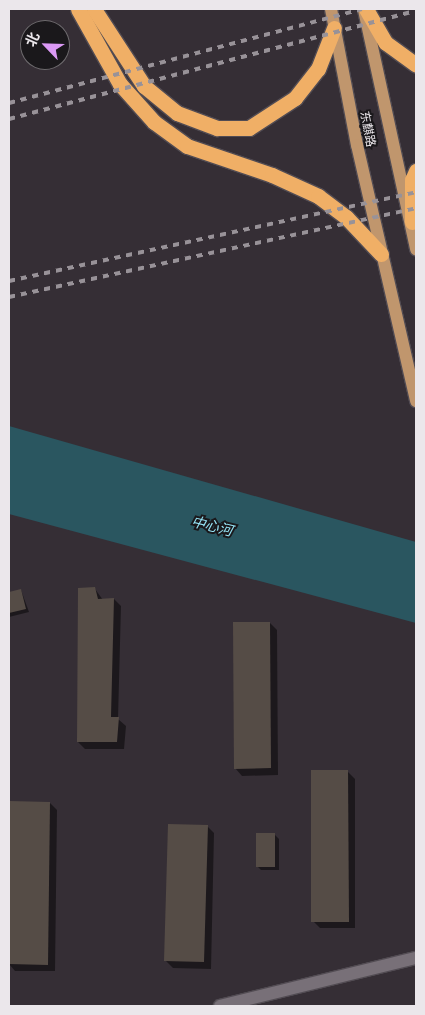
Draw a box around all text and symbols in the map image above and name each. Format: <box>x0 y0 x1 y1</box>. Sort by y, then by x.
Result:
north arrow <box>20 20 70 70</box>
text: 北 <box>20 29 43 49</box>
street label: 东麒路 <box>357 110 379 148</box>
water label: 中心河 <box>190 513 234 539</box>

